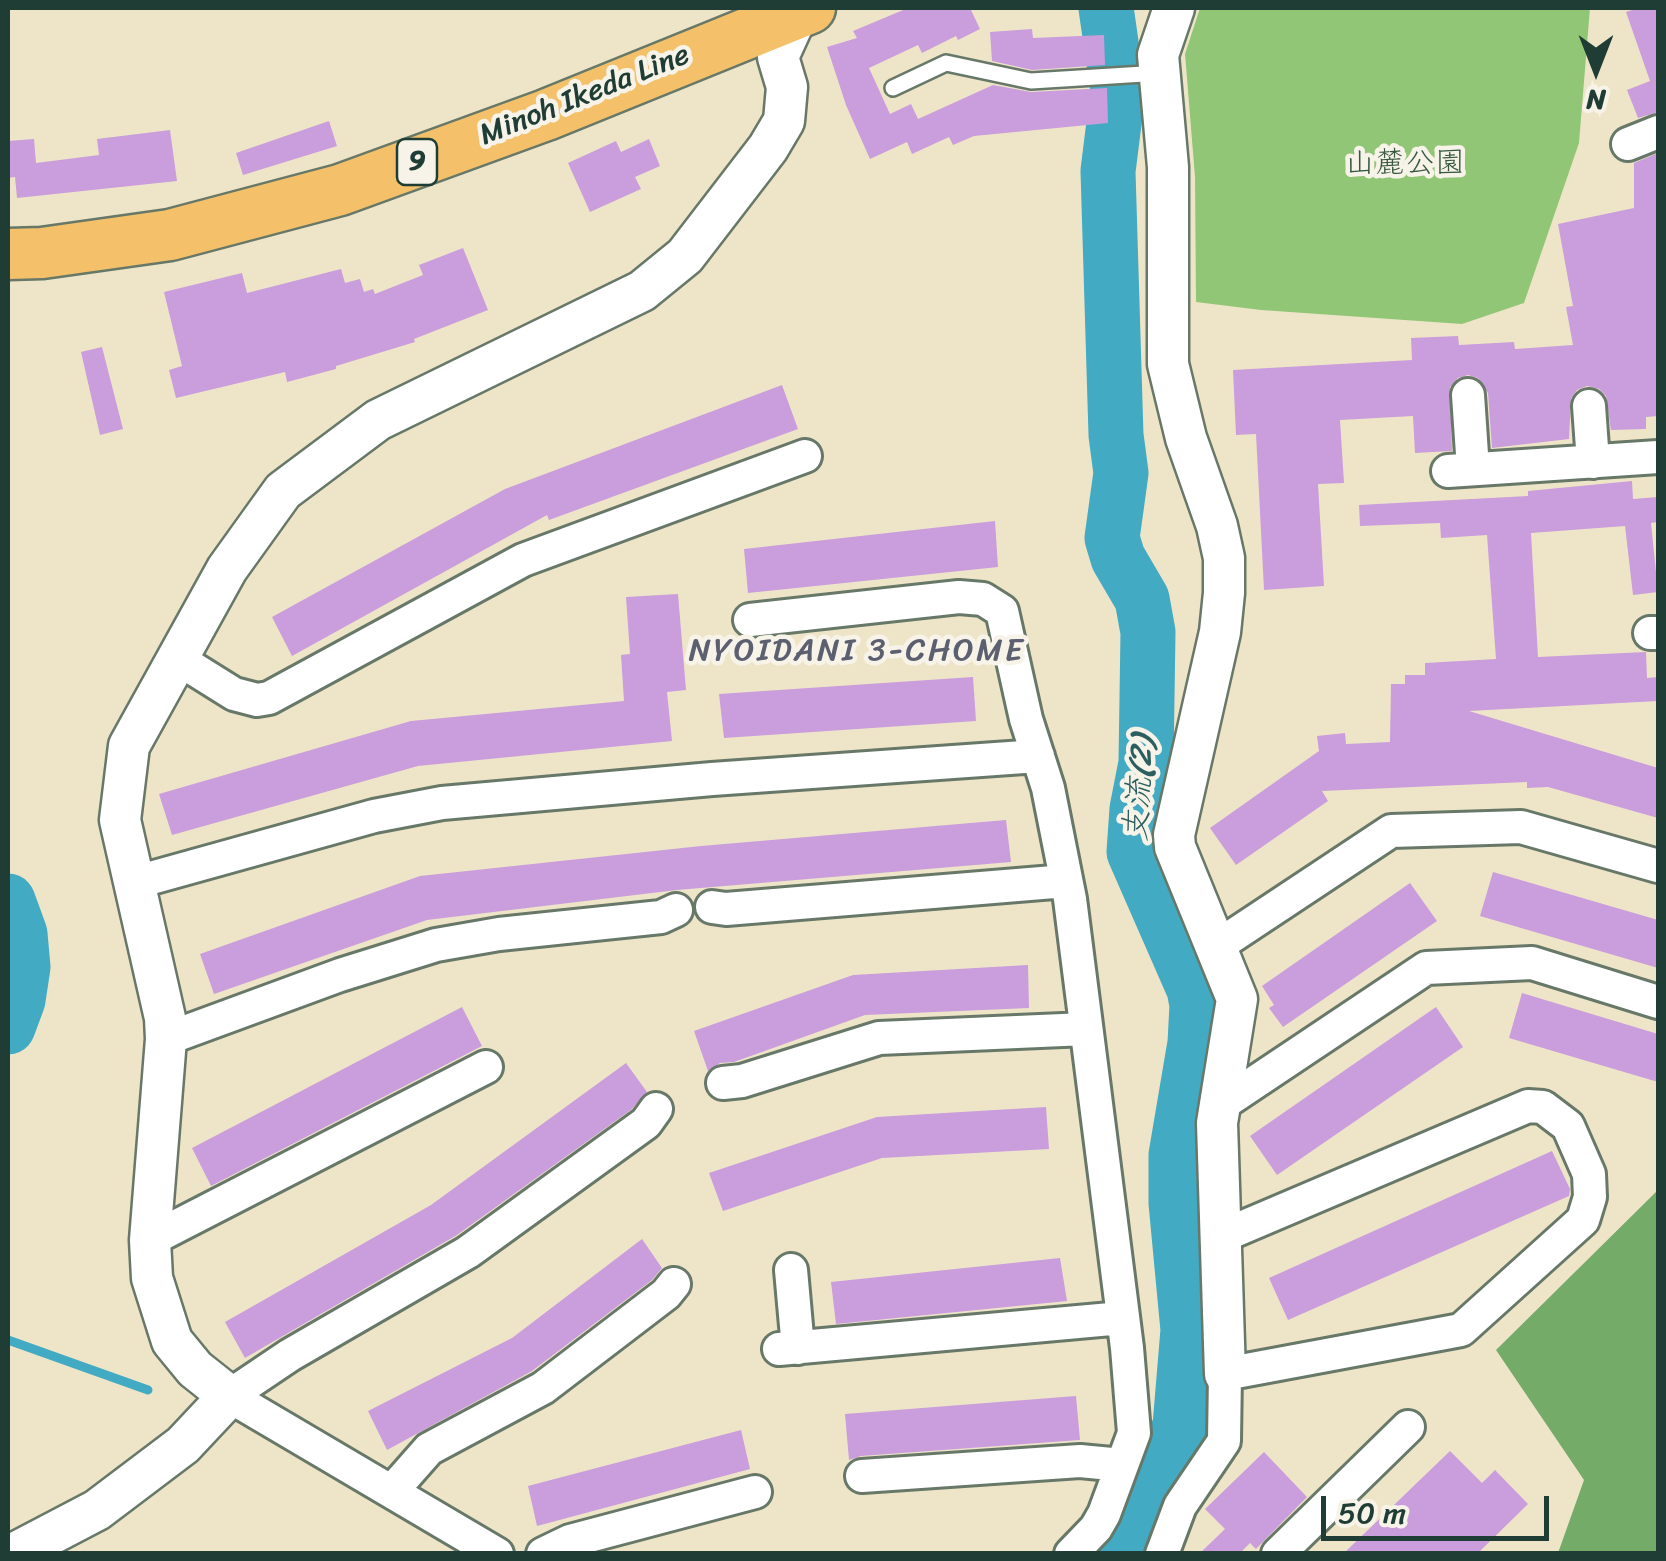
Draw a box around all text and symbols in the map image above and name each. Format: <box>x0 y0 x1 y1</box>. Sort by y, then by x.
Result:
north arrow <box>1546 20 1646 120</box>
street label: Minoh Ikeda Line <box>475 37 695 155</box>
text: N <box>1586 76 1606 125</box>
road number: 9 <box>397 139 437 185</box>
park label: 山麓公園 <box>1345 146 1465 182</box>
district label: NYOIDANI 3-CHOME <box>690 633 1024 671</box>
water label: 支流(2) <box>1118 735 1164 843</box>
scale bar <box>1326 1476 1554 1538</box>
text: 50 m <box>1338 1486 1406 1540</box>

